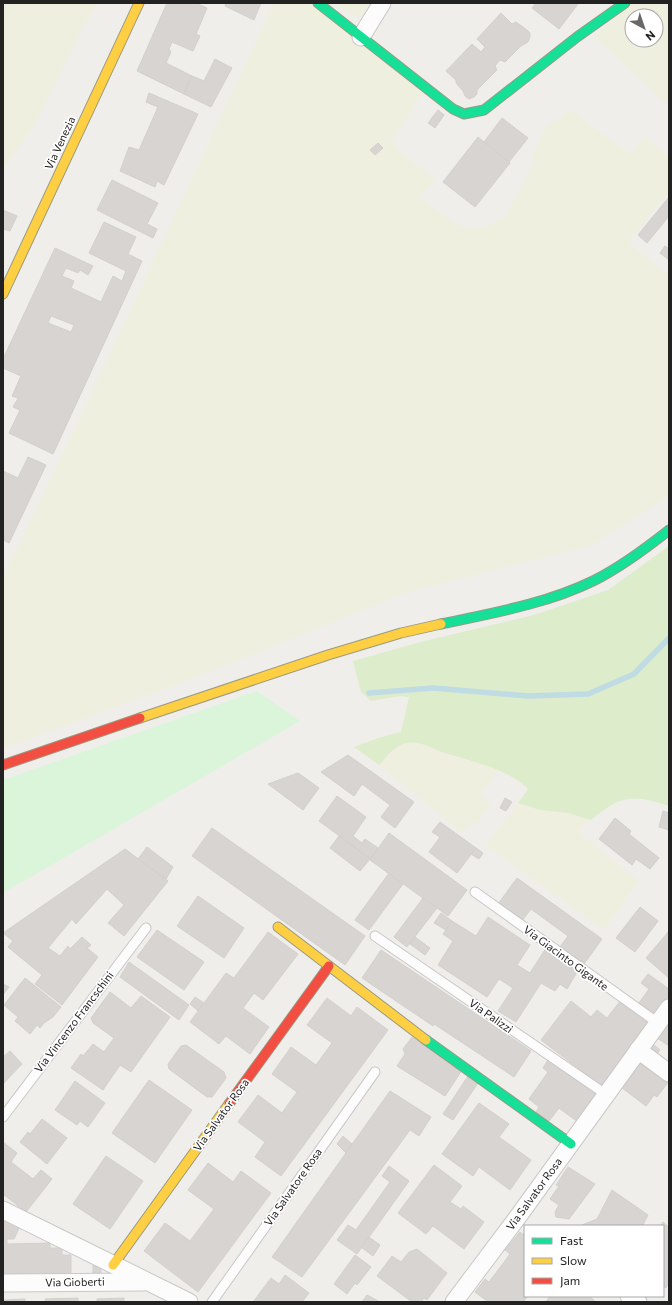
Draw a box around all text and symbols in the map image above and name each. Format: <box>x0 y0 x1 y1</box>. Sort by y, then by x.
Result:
north arrow <box>624 8 664 48</box>
text: N <box>643 28 658 44</box>
street label: Via Venezia <box>42 114 77 171</box>
street label: Via Giacinto Gigante <box>521 922 611 993</box>
street label: Via Vincenzo Francschini <box>31 968 116 1075</box>
street label: Via Palizzi <box>467 996 516 1035</box>
street label: Via Salvator Rosa <box>190 1076 251 1153</box>
street label: Via Salvatore Rosa <box>261 1145 324 1228</box>
street label: Via Salvator Rosa <box>503 1155 564 1232</box>
legend <box>524 1225 664 1297</box>
text: Fast <box>560 1233 583 1247</box>
text: Slow <box>560 1253 587 1267</box>
text: Jam <box>560 1273 580 1288</box>
street label: Via Gioberti <box>45 1274 105 1289</box>

